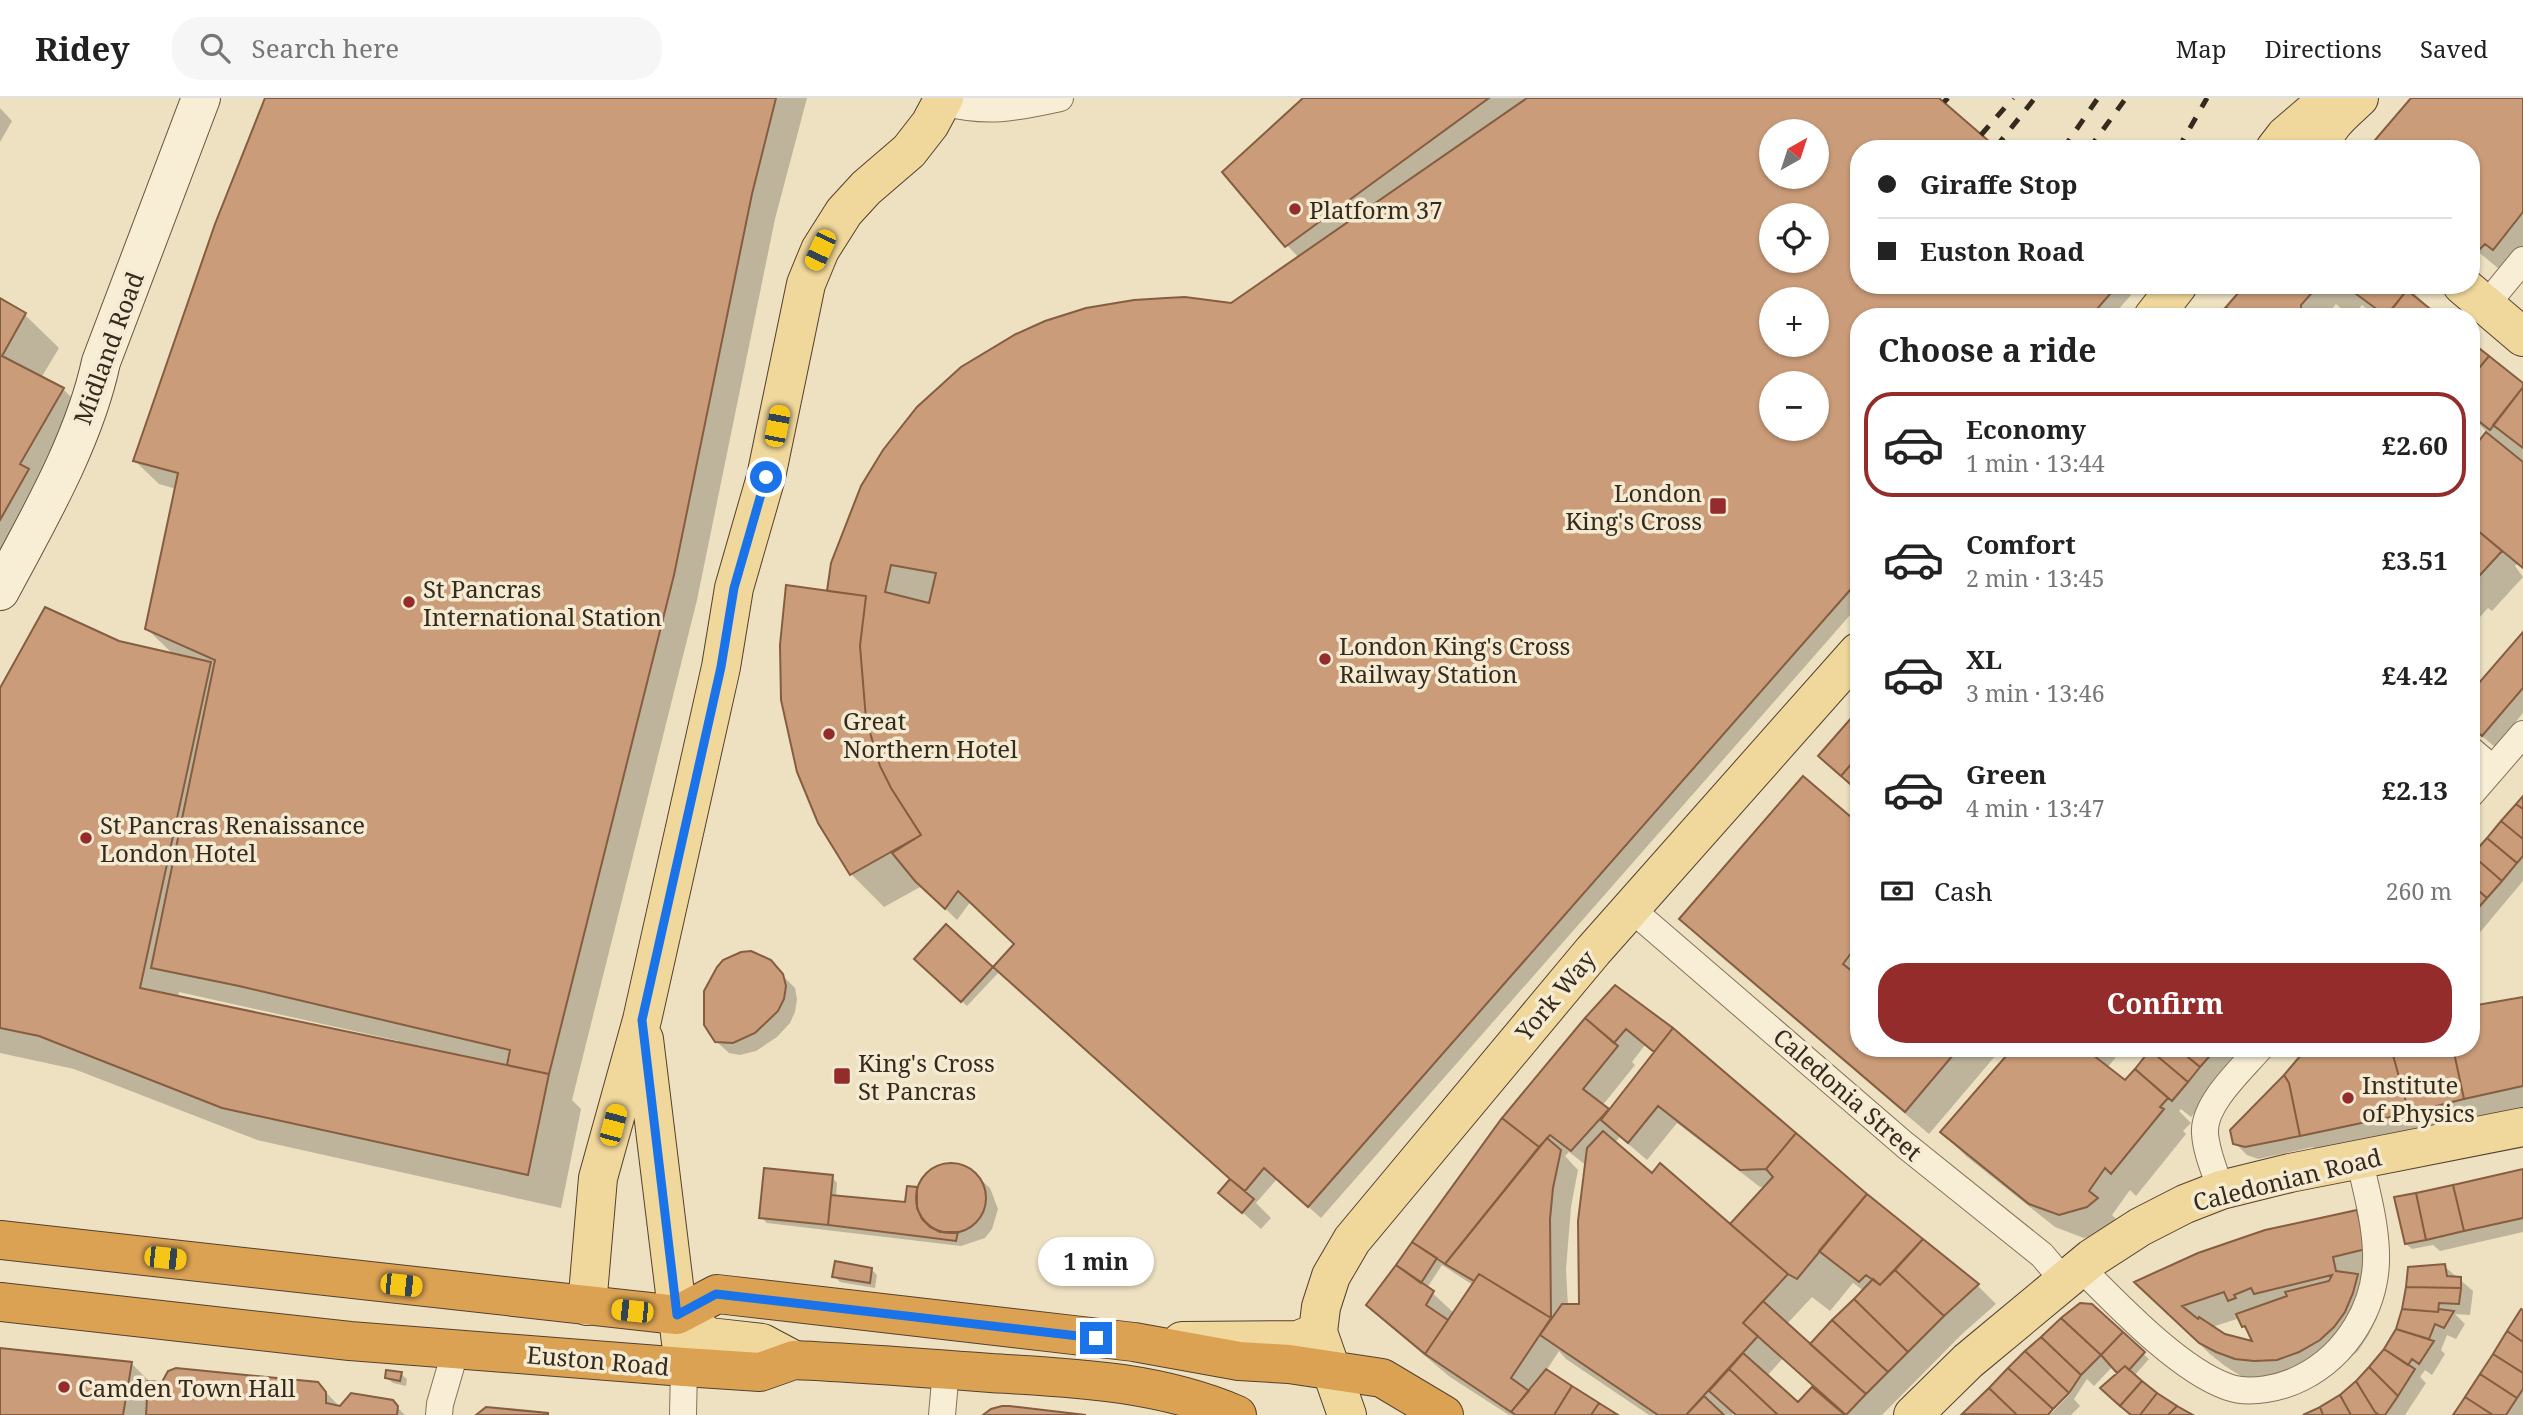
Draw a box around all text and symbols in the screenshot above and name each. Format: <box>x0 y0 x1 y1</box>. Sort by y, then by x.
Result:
search box <box>172 17 662 80</box>
text: Ridey <box>35 26 130 71</box>
icon: search <box>196 29 234 67</box>
text: Search here <box>252 30 399 66</box>
text: Map <box>2176 32 2227 65</box>
text: Directions <box>2265 32 2382 65</box>
text: Saved <box>2420 32 2488 65</box>
north arrow <box>1759 119 1829 189</box>
map controls <box>1759 119 1829 441</box>
text: Giraffe Stop <box>1920 166 2078 202</box>
place label: Platform 37 <box>1309 193 1443 226</box>
marker: Platform 37 <box>1287 201 1303 217</box>
button: locate <box>1759 203 1829 273</box>
car <box>802 227 839 273</box>
text: Euston Road <box>1920 233 2084 269</box>
street label: Midland Road <box>65 267 151 429</box>
button: + <box>1759 287 1829 357</box>
text: Choose a ride <box>1878 328 2097 371</box>
button: − <box>1759 371 1829 441</box>
car <box>763 403 792 449</box>
text: Economy <box>1966 411 2086 447</box>
icon: car <box>1882 413 1945 476</box>
text: £2.60 <box>2382 427 2448 463</box>
text: 1 min · 13:44 <box>1966 447 2104 479</box>
route start <box>750 461 782 493</box>
place label: London King's Cross <box>1565 476 1702 537</box>
marker: London King's Cross <box>1708 496 1728 516</box>
text: Comfort <box>1966 526 2076 562</box>
icon: car <box>1882 528 1945 591</box>
text: £3.51 <box>2382 542 2448 578</box>
text: 2 min · 13:45 <box>1966 562 2104 594</box>
place label: St Pancras International Station <box>423 572 662 633</box>
marker: St Pancras International Station <box>401 594 417 610</box>
place label: London King's Cross Railway Station <box>1339 629 1570 690</box>
text: XL <box>1966 641 2002 677</box>
icon: car <box>1882 643 1945 706</box>
marker: London King's Cross Railway Station <box>1317 651 1333 667</box>
text: £4.42 <box>2382 657 2448 693</box>
text: 3 min · 13:46 <box>1966 677 2104 709</box>
place label: Great Northern Hotel <box>843 704 1018 765</box>
marker: Great Northern Hotel <box>821 726 837 742</box>
text: Green <box>1966 756 2047 792</box>
icon: car <box>1882 758 1945 821</box>
text: £2.13 <box>2382 772 2448 808</box>
text: 4 min · 13:47 <box>1966 792 2104 824</box>
place label: St Pancras Renaissance London Hotel <box>100 808 365 869</box>
marker: St Pancras Renaissance London Hotel <box>78 830 94 846</box>
icon: cash <box>1878 872 1916 910</box>
text: Cash <box>1934 873 1993 909</box>
text: 260 m <box>2386 875 2452 907</box>
street label: York Way <box>1507 942 1603 1048</box>
button: Confirm <box>1878 963 2452 1043</box>
street label: Caledonia Street <box>1767 1020 1929 1168</box>
place label: King's Cross St Pancras <box>858 1046 995 1107</box>
marker: King's Cross St Pancras <box>832 1066 852 1086</box>
place label: Institute of Physics <box>2362 1068 2475 1129</box>
marker: Institute of Physics <box>2340 1090 2356 1106</box>
car <box>598 1102 629 1148</box>
street label: Caledonian Road <box>2189 1140 2385 1218</box>
callout: 1 min <box>1038 1236 1154 1286</box>
car <box>144 1245 187 1271</box>
text: 1 min <box>1063 1245 1129 1277</box>
car <box>380 1272 423 1298</box>
car <box>611 1298 654 1324</box>
route end <box>1080 1322 1112 1354</box>
street label: Euston Road <box>525 1337 671 1383</box>
place label: Camden Town Hall <box>78 1371 296 1404</box>
marker: Camden Town Hall <box>56 1379 72 1395</box>

